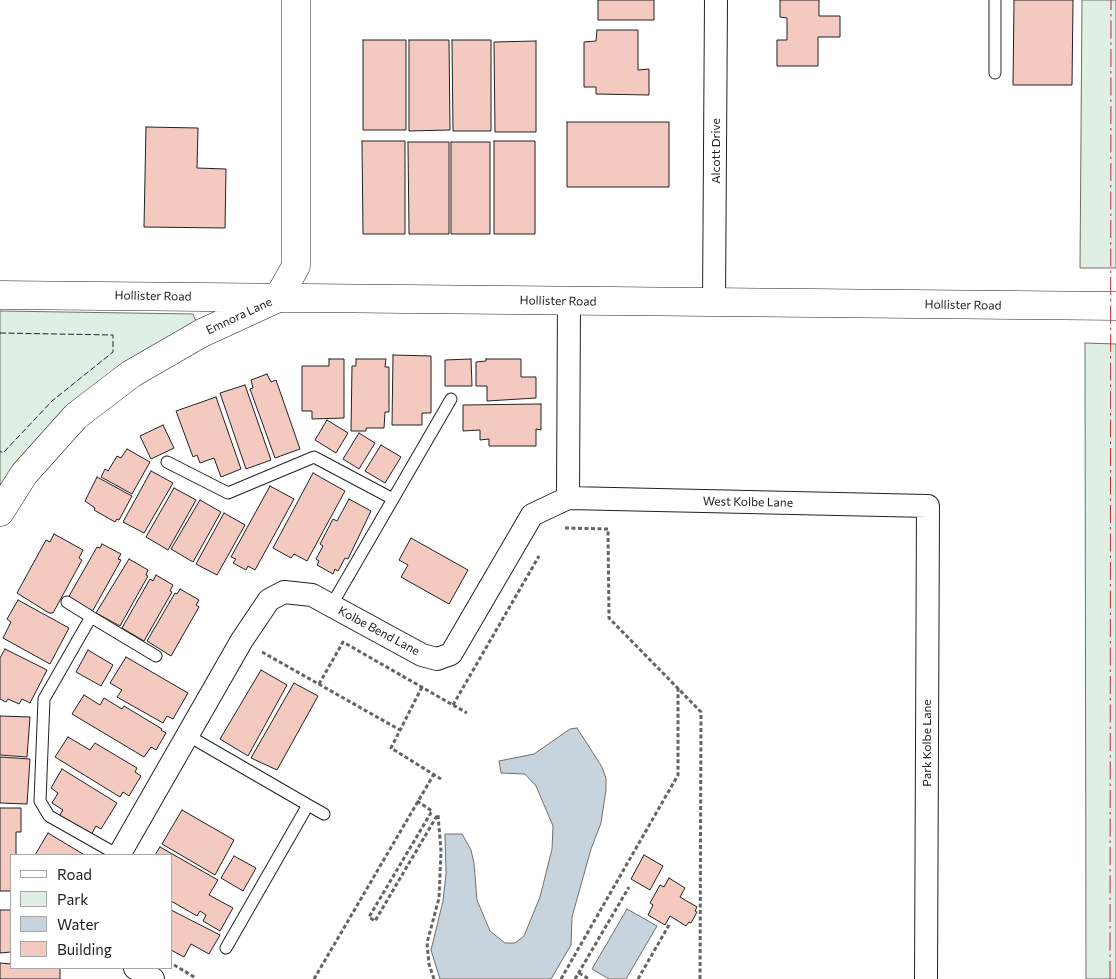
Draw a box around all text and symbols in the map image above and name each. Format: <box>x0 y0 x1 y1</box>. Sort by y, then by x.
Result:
street label: Alcott Drive <box>709 118 723 184</box>
street label: Hollister Road <box>114 288 192 304</box>
street label: Hollister Road <box>519 293 597 309</box>
street label: Emnora Lane <box>204 294 274 338</box>
street label: Hollister Road <box>924 297 1002 313</box>
street label: West Kolbe Lane <box>703 494 793 510</box>
street label: Kolbe Bend Lane <box>336 603 422 659</box>
street label: Park Kolbe Lane <box>920 699 934 787</box>
legend <box>10 854 172 969</box>
text: Road <box>57 865 92 883</box>
text: Park <box>57 890 88 908</box>
text: Water <box>57 915 99 933</box>
text: Building <box>57 940 112 958</box>

